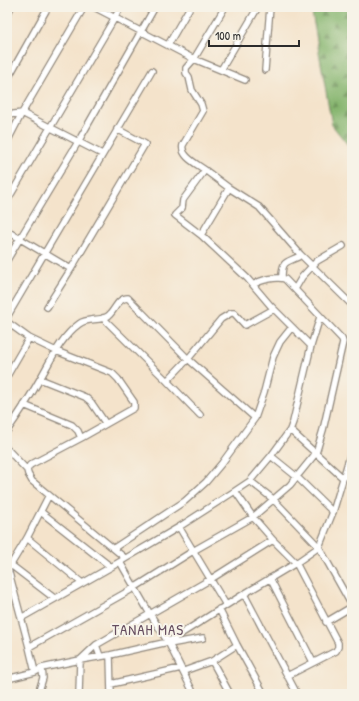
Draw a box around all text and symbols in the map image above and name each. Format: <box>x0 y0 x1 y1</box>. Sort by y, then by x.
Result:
scale bar <box>209 22 299 48</box>
text: 100 m <box>215 27 241 44</box>
district label: TANAH MAS <box>112 619 184 640</box>

